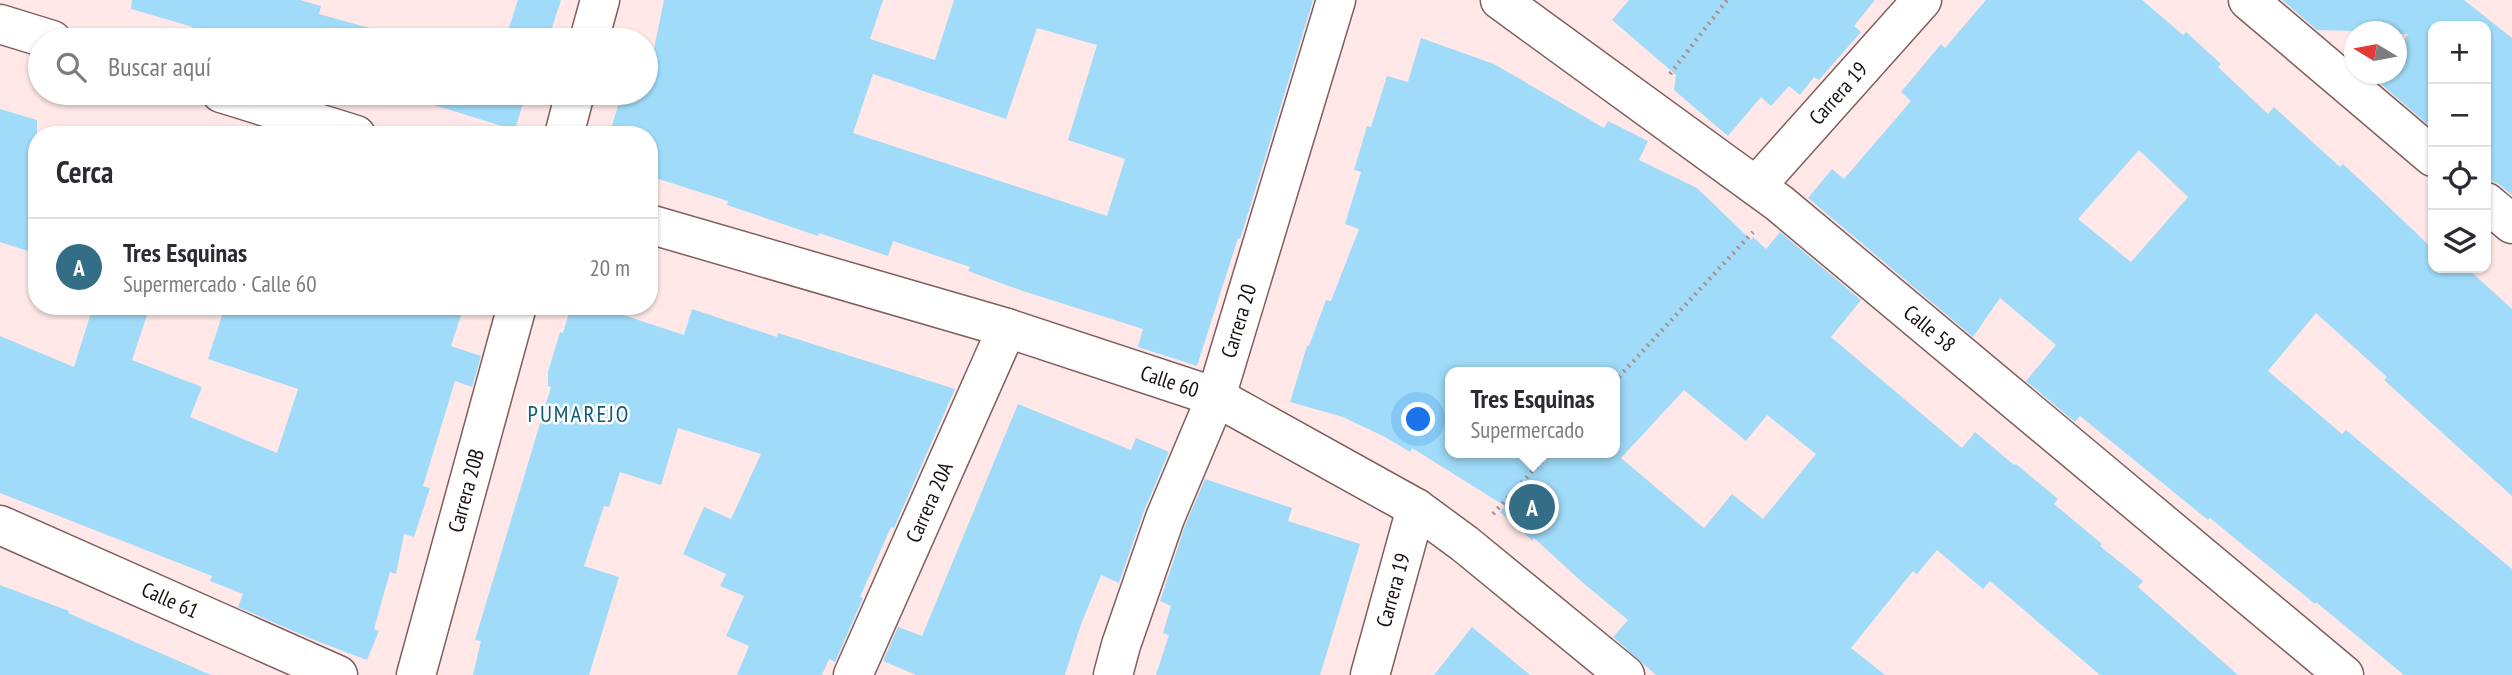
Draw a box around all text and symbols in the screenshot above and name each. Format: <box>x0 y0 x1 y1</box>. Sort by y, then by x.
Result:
north arrow <box>2344 21 2407 84</box>
map controls <box>2428 21 2491 273</box>
button: + <box>2428 21 2491 84</box>
search box <box>28 28 658 105</box>
icon: search <box>52 48 90 86</box>
text: Buscar aquí <box>108 50 211 83</box>
street label: Carrera 19 <box>1803 56 1873 130</box>
button: − <box>2428 84 2491 147</box>
button: locate <box>2428 147 2491 210</box>
text: Cerca <box>56 152 113 191</box>
button: layers <box>2428 210 2491 273</box>
text: Tres Esquinas <box>123 236 247 269</box>
text: A <box>73 253 85 282</box>
text: 20 m <box>589 253 630 282</box>
text: Supermercado · Calle 60 <box>123 269 317 298</box>
street label: Carrera 20 <box>1215 281 1262 361</box>
street label: Calle 58 <box>1898 299 1961 358</box>
street label: Calle 60 <box>1137 359 1202 403</box>
popup <box>1445 367 1620 458</box>
text: Tres Esquinas <box>1470 382 1595 415</box>
district label: PUMAREJO <box>528 399 630 428</box>
your location <box>1401 402 1435 436</box>
text: Supermercado <box>1470 415 1584 444</box>
street label: Carrera 20B <box>442 446 490 535</box>
street label: Carrera 20A <box>900 457 959 547</box>
pin: A <box>1509 481 1555 533</box>
street label: Carrera 19 <box>1370 550 1416 630</box>
street label: Calle 61 <box>137 576 203 624</box>

